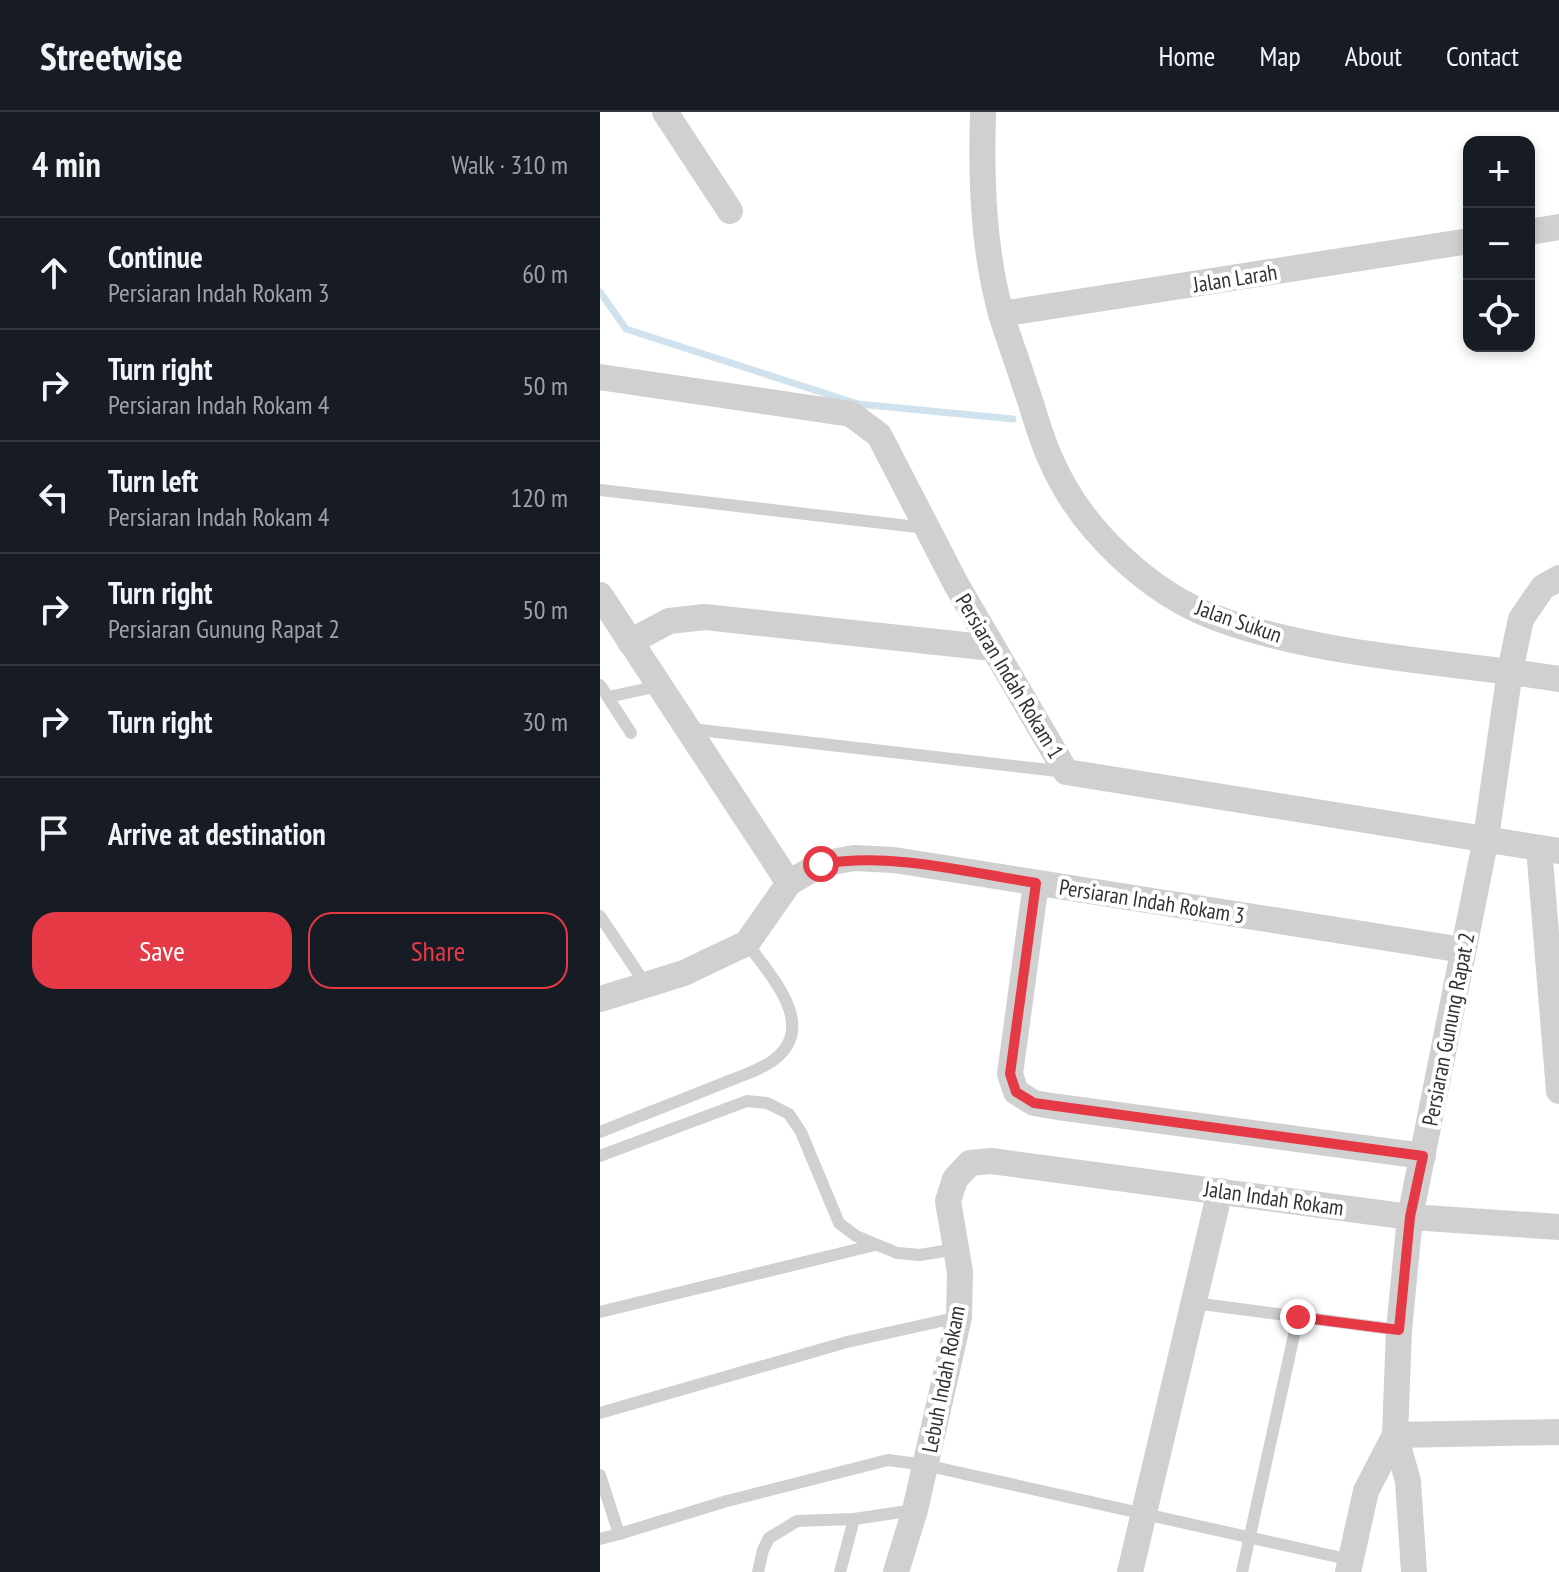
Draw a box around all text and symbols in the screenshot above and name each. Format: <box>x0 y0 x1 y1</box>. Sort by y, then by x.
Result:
text: Streetwise <box>40 31 183 80</box>
text: Home <box>1159 37 1215 74</box>
text: Map <box>1259 37 1301 74</box>
text: About <box>1345 37 1402 74</box>
text: Contact <box>1446 37 1519 74</box>
map controls <box>1463 136 1535 352</box>
button: + <box>1463 136 1535 208</box>
text: 4 min <box>32 142 101 186</box>
text: Walk · 310 m <box>451 148 568 181</box>
button: − <box>1463 208 1535 280</box>
text: Continue <box>108 237 203 276</box>
icon: ahead <box>32 251 76 295</box>
text: 60 m <box>522 257 568 290</box>
street label: Jalan Larah <box>1190 258 1279 299</box>
text: Persiaran Indah Rokam 3 <box>108 276 330 309</box>
button: locate <box>1463 280 1535 352</box>
text: Turn right <box>108 349 212 388</box>
icon: right <box>32 363 76 407</box>
text: 50 m <box>522 369 568 402</box>
text: Persiaran Indah Rokam 4 <box>108 388 330 421</box>
text: Turn left <box>108 461 198 500</box>
icon: left <box>32 475 76 519</box>
text: 120 m <box>510 481 568 514</box>
text: Persiaran Indah Rokam 4 <box>108 500 330 533</box>
text: Turn right <box>108 573 212 612</box>
icon: right <box>32 587 76 631</box>
street label: Persiaran Indah Rokam 1 <box>950 588 1070 764</box>
text: 50 m <box>522 593 568 626</box>
street label: Jalan Sukun <box>1191 593 1286 649</box>
text: Persiaran Gunung Rapat 2 <box>108 612 340 645</box>
icon: right <box>32 699 76 743</box>
text: Turn right <box>108 702 212 741</box>
text: 30 m <box>522 705 568 738</box>
icon: arrive <box>32 811 76 855</box>
text: Arrive at destination <box>108 814 326 853</box>
route start <box>803 846 839 882</box>
street label: Persiaran Indah Rokam 3 <box>1057 873 1247 929</box>
button: Save <box>32 912 292 989</box>
button: Share <box>308 912 568 989</box>
street label: Persiaran Gunung Rapat 2 <box>1416 930 1480 1128</box>
street label: Jalan Indah Rokam <box>1201 1174 1346 1222</box>
route end <box>1280 1299 1316 1335</box>
street label: Lebuh Indah Rokam <box>915 1303 971 1455</box>

